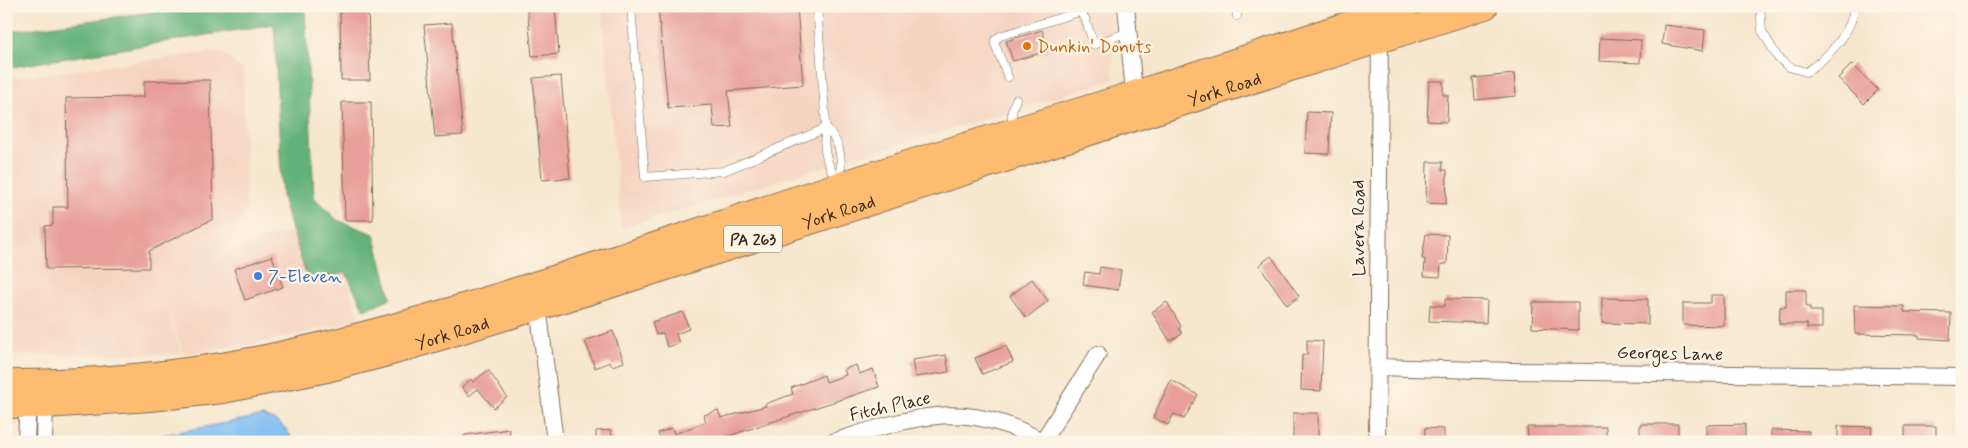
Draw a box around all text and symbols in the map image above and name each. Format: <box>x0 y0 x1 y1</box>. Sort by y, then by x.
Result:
place label: Dunkin' Donuts <box>1037 35 1151 59</box>
marker: Dunkin' Donuts <box>1021 40 1033 52</box>
street label: York Road <box>1185 67 1264 113</box>
street label: Lavera Road <box>1347 180 1371 276</box>
street label: York Road <box>799 190 879 236</box>
road number: PA 263 <box>724 225 782 252</box>
place label: 7-Eleven <box>268 265 342 289</box>
marker: 7-Eleven <box>252 270 264 282</box>
street label: York Road <box>413 312 492 357</box>
street label: Georges Lane <box>1616 341 1723 368</box>
street label: Fitch Place <box>847 386 933 428</box>

